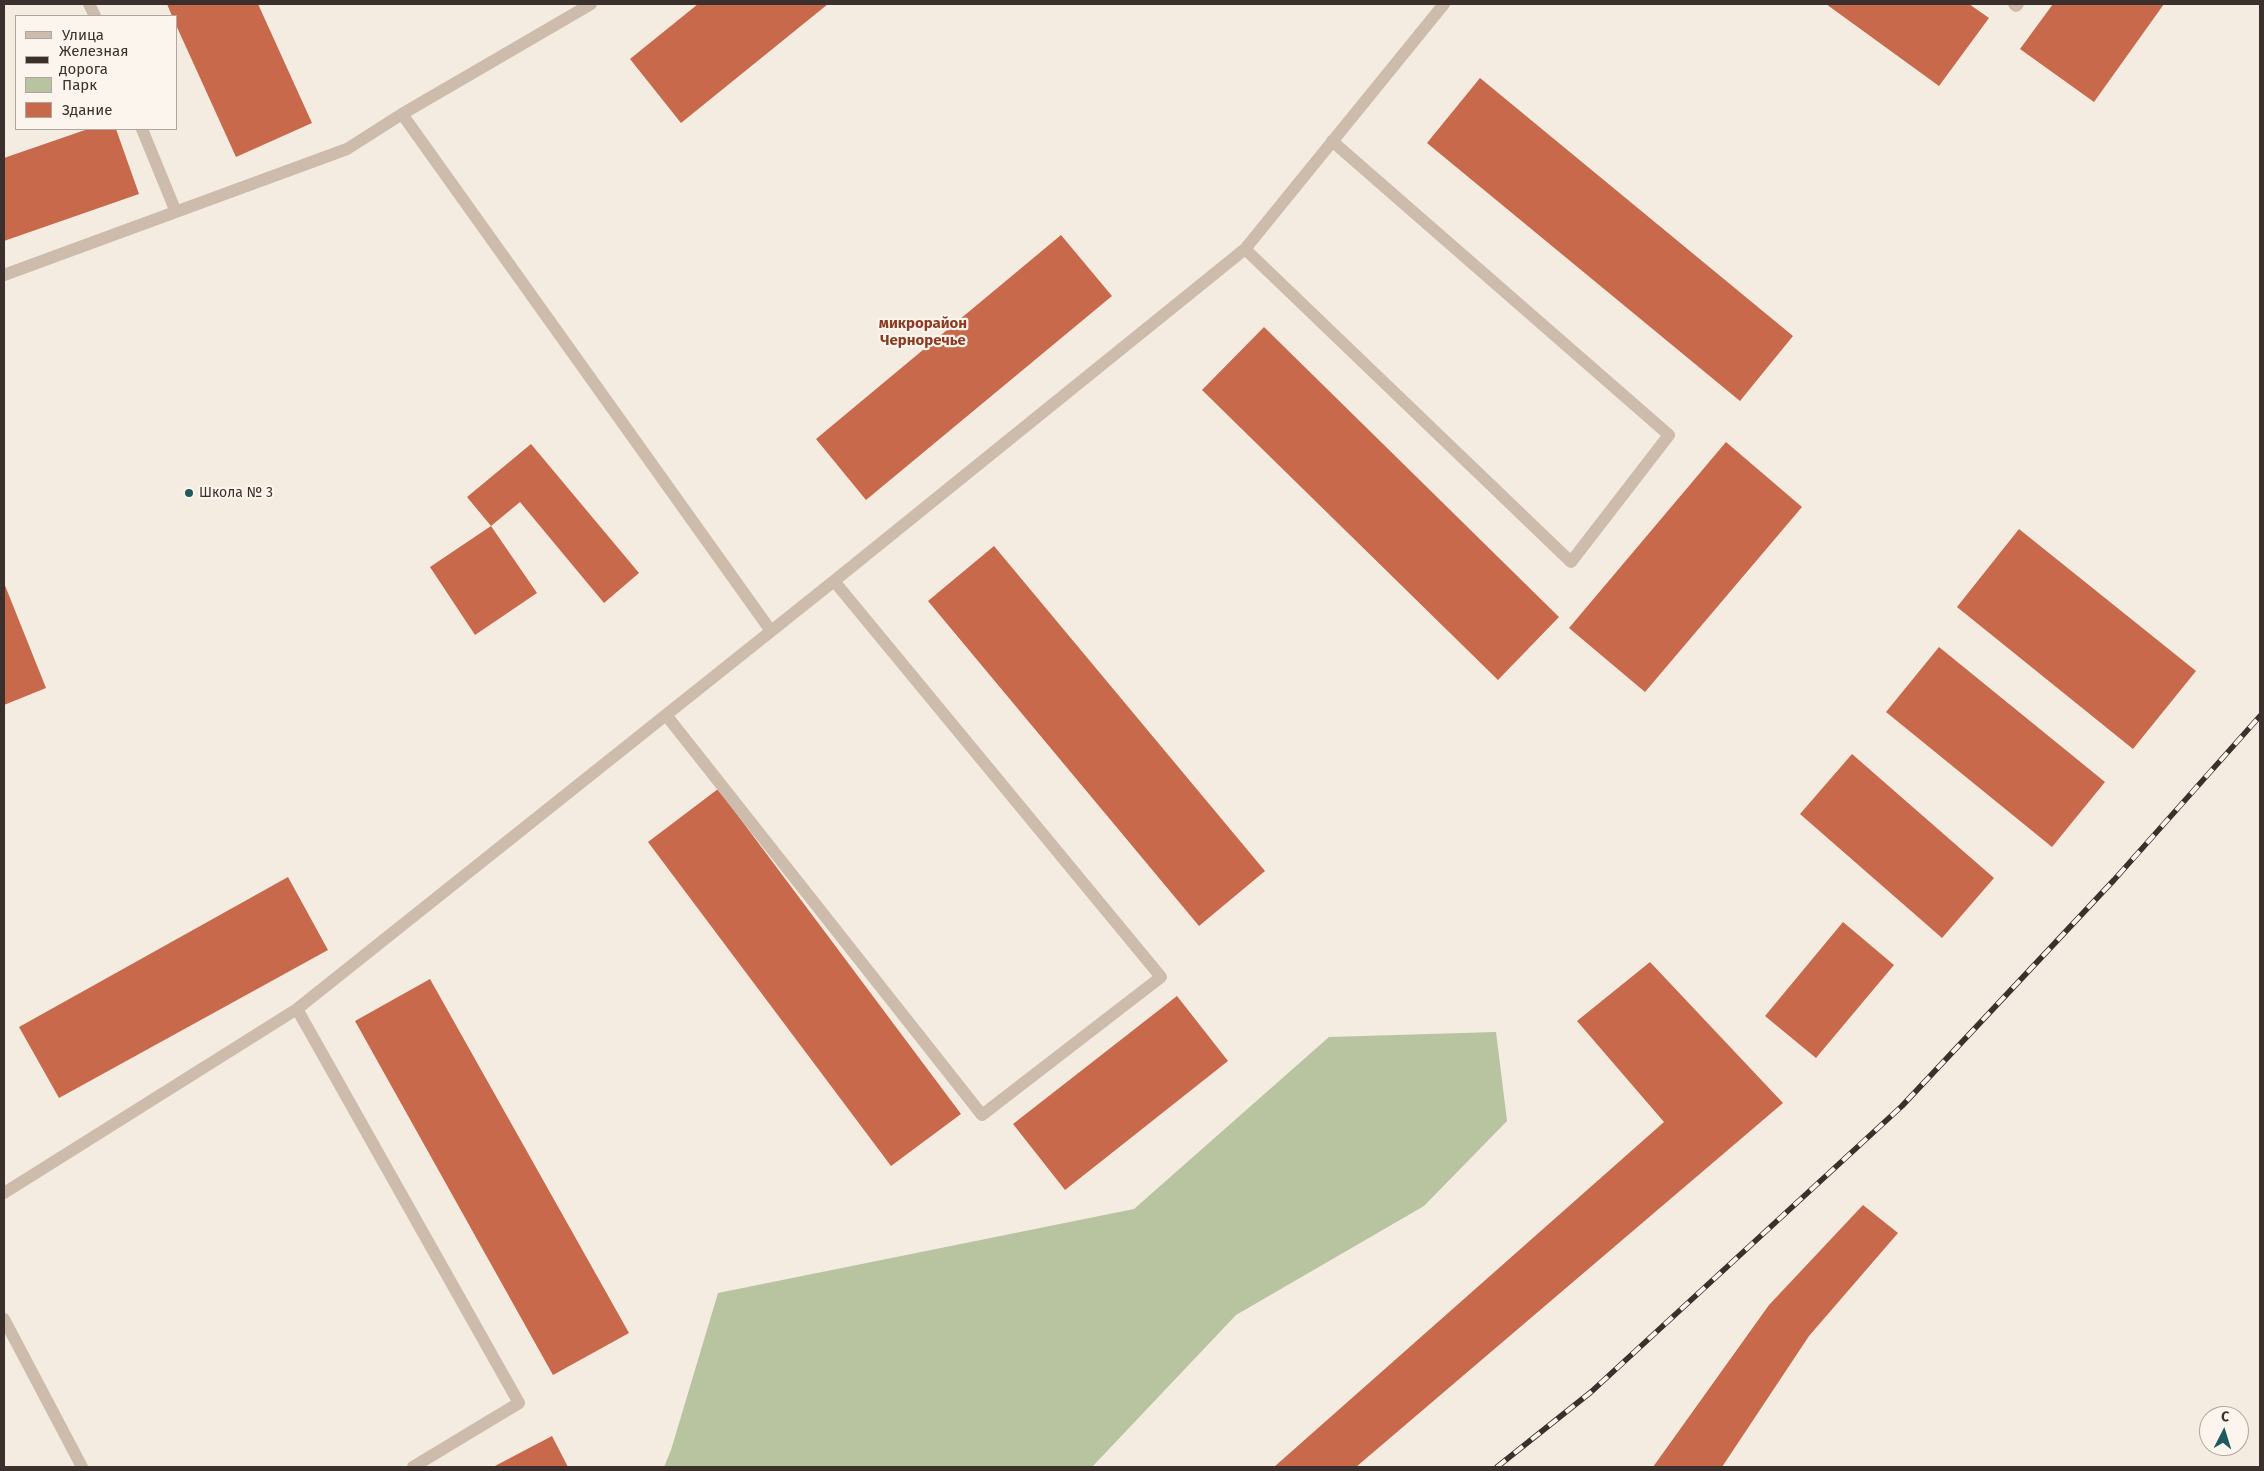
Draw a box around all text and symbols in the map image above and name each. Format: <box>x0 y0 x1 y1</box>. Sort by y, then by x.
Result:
legend <box>15 15 178 130</box>
text: Улица <box>62 26 104 44</box>
text: Железная дорога <box>59 42 128 78</box>
text: Парк <box>62 76 97 94</box>
text: Здание <box>62 101 112 119</box>
district label: микрорайон Черноречье <box>879 315 967 350</box>
place label: Школа № 3 <box>199 485 273 501</box>
marker: Школа № 3 <box>183 487 195 499</box>
north arrow <box>2199 1406 2249 1456</box>
text: С <box>2221 1408 2230 1425</box>

